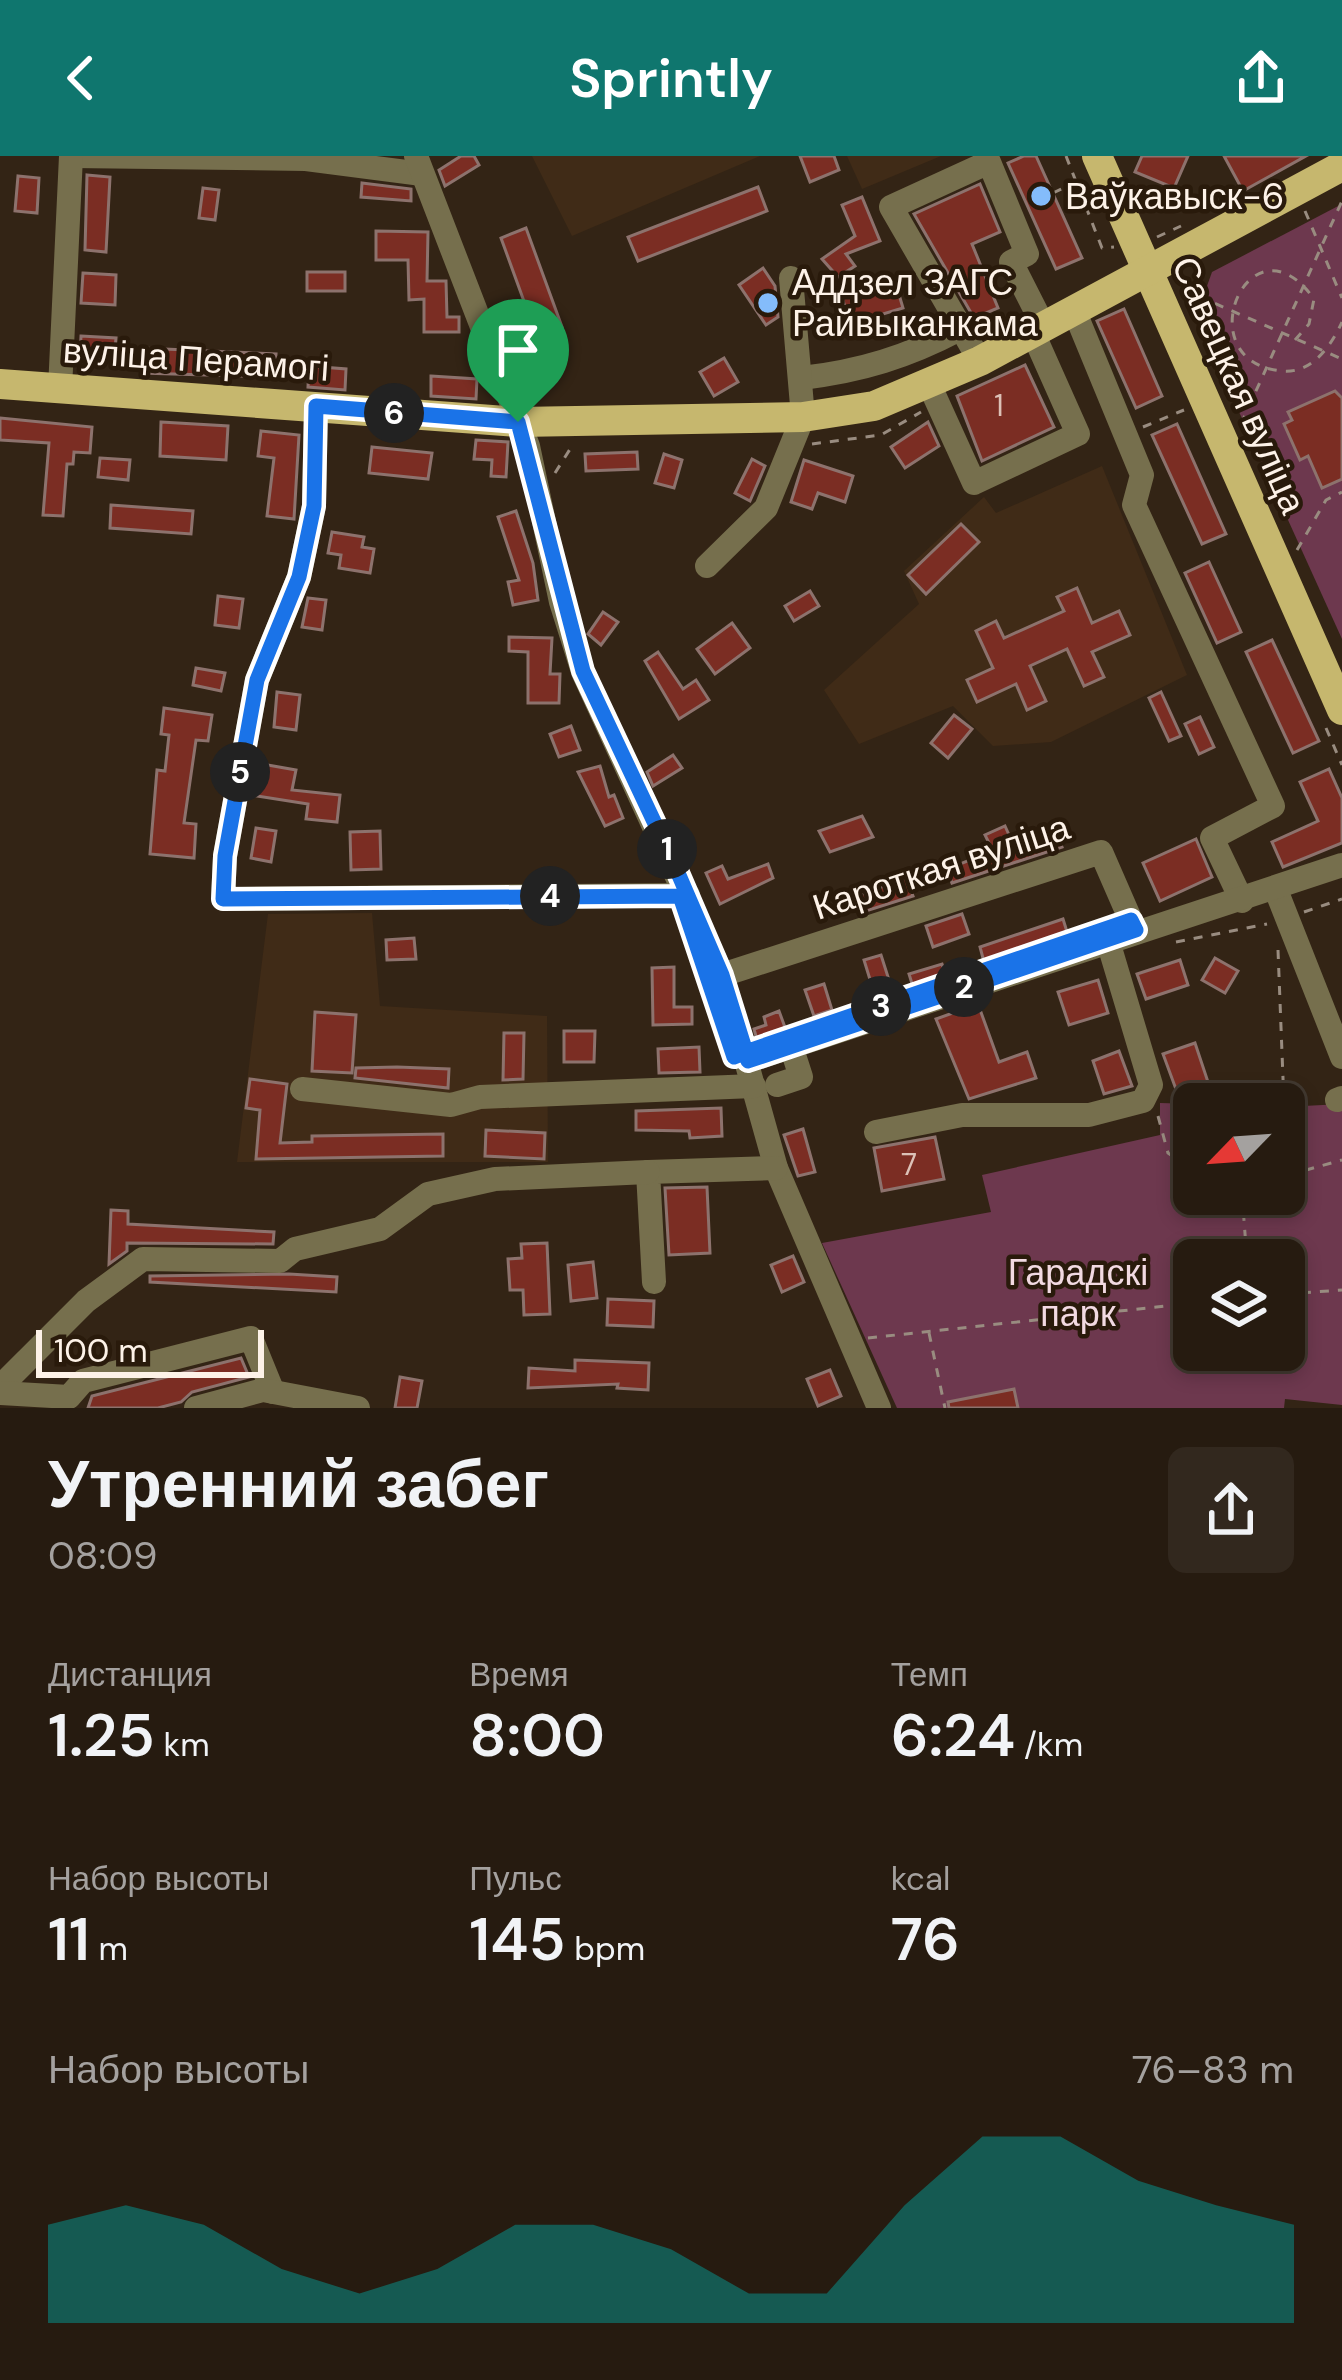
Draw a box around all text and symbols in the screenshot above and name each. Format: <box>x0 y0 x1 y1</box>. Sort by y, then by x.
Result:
text: Sprintly <box>569 43 773 114</box>
icon: back <box>48 45 114 111</box>
icon: share <box>1228 45 1294 111</box>
place label: Ваўкавыск-6 <box>1065 173 1284 220</box>
marker: Ваўкавыск-6 <box>1028 183 1054 209</box>
street label: Савецкая вуліца <box>1161 249 1317 522</box>
place label: Аддзел ЗАГС Райвыканкама <box>792 259 1039 347</box>
marker: Аддзел ЗАГС Райвыканкама <box>755 290 781 316</box>
pin <box>467 299 569 422</box>
icon: arrive <box>485 317 551 383</box>
street label: вуліца Перамогі <box>61 326 331 392</box>
pin: 6 <box>364 383 424 443</box>
house number: 1 <box>994 386 1004 425</box>
text: 6 <box>384 391 404 434</box>
pin: 5 <box>210 742 270 802</box>
text: 5 <box>230 750 250 793</box>
street label: Кароткая вуліца <box>807 803 1076 931</box>
pin: 1 <box>637 819 697 879</box>
text: 1 <box>661 827 673 870</box>
pin: 4 <box>520 866 580 926</box>
text: 4 <box>539 874 561 917</box>
pin: 2 <box>934 957 994 1017</box>
text: 2 <box>954 965 974 1008</box>
pin: 3 <box>851 976 911 1036</box>
text: 3 <box>871 984 891 1027</box>
north arrow <box>1173 1083 1305 1215</box>
map controls <box>1173 1083 1305 1371</box>
house number: 7 <box>901 1145 917 1184</box>
button: layers <box>1173 1239 1305 1371</box>
park label: Гарадскі парк <box>1008 1249 1148 1337</box>
scale bar <box>36 1324 264 1377</box>
text: 100 m <box>54 1329 148 1372</box>
text: Утренний забег <box>48 1442 549 1527</box>
button: share <box>1168 1447 1294 1573</box>
text: 08:09 <box>48 1530 157 1581</box>
text: Дистанция <box>48 1653 212 1696</box>
text: Время <box>469 1653 569 1696</box>
text: Темп <box>891 1653 968 1696</box>
text: 1.25 <box>48 1696 155 1775</box>
text: 8:00 <box>469 1696 605 1775</box>
text: 6:24 <box>891 1696 1015 1775</box>
text: km <box>155 1723 210 1766</box>
text: /km <box>1015 1723 1083 1766</box>
text: Набор высоты <box>48 1857 269 1900</box>
text: Пульс <box>469 1857 562 1900</box>
text: kcal <box>891 1857 950 1900</box>
text: 11 <box>48 1900 90 1979</box>
text: 145 <box>469 1900 566 1979</box>
text: 76 <box>891 1900 960 1979</box>
text: m <box>90 1927 128 1970</box>
text: bpm <box>566 1927 645 1970</box>
text: Набор высоты <box>48 2044 309 2095</box>
text: 76–83 m <box>1132 2044 1294 2095</box>

